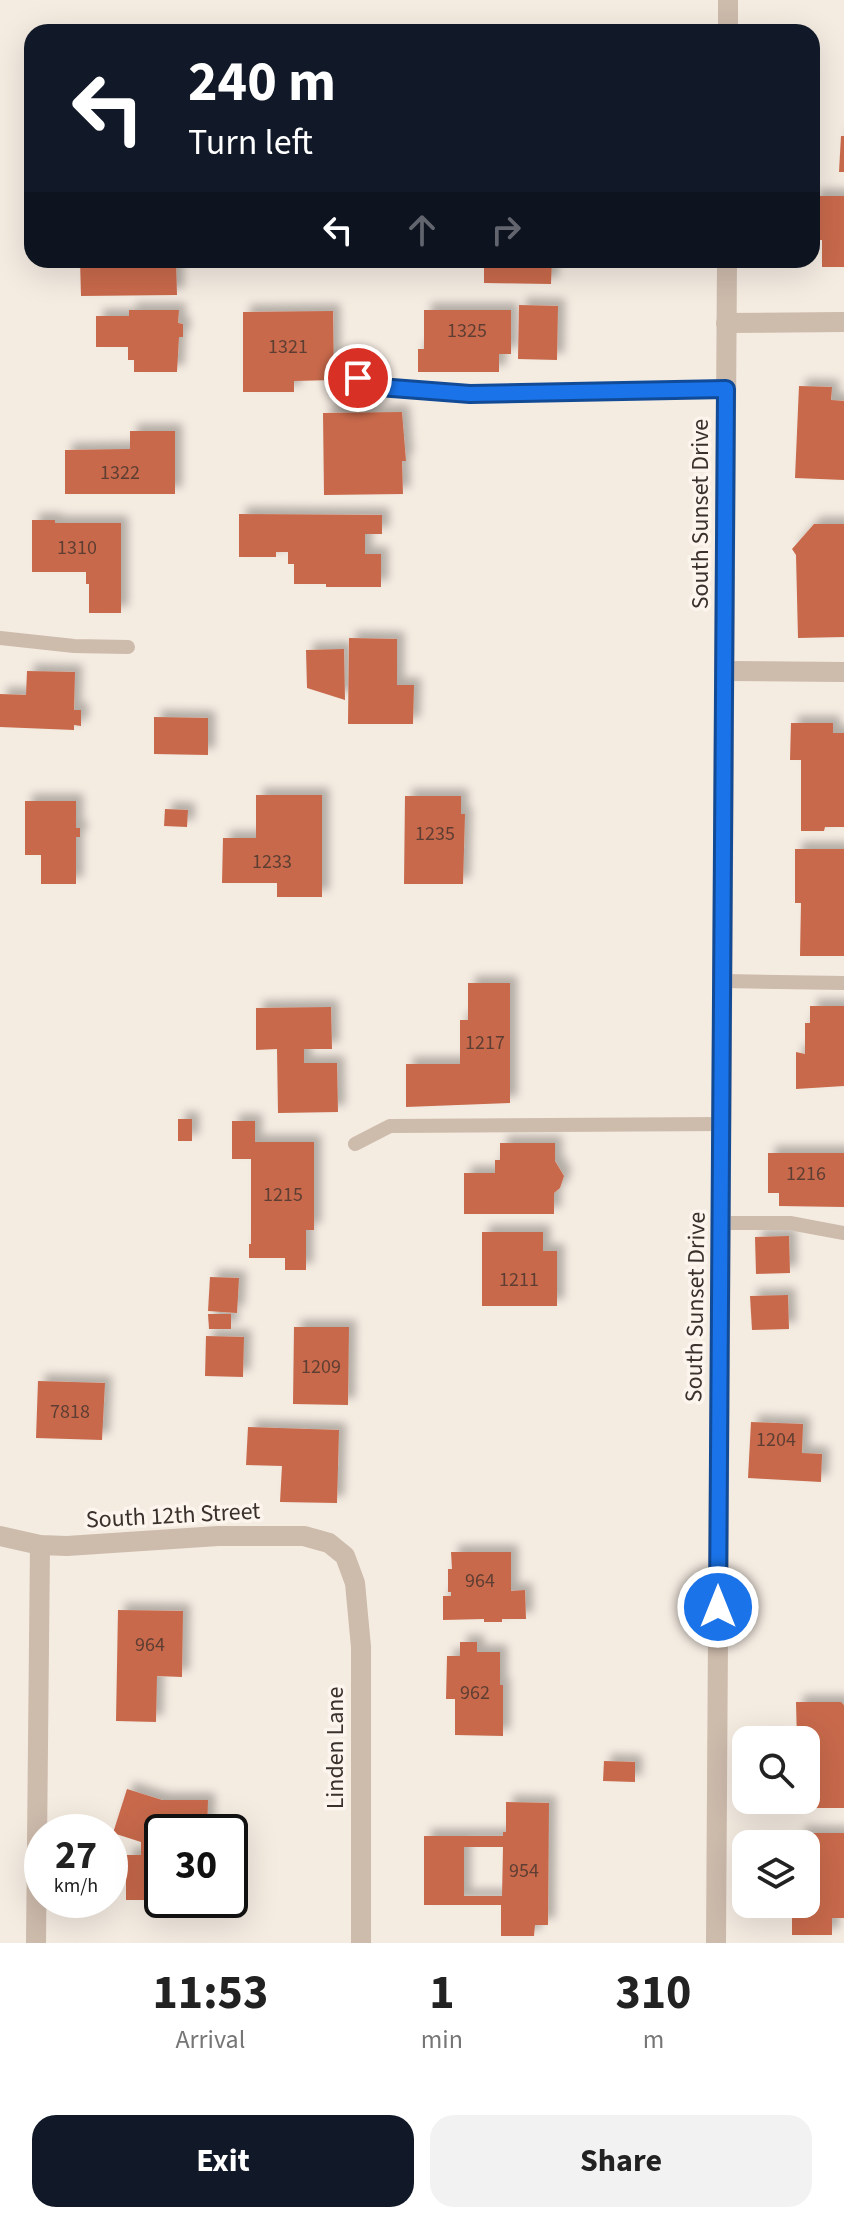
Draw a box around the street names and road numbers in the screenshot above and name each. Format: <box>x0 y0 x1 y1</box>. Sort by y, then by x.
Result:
street label: South Sunset Drive <box>683 419 718 609</box>
street label: South Sunset Drive <box>676 1211 715 1403</box>
street label: South 12th Street <box>85 1493 261 1538</box>
street label: Linden Lane <box>318 1687 353 1809</box>

